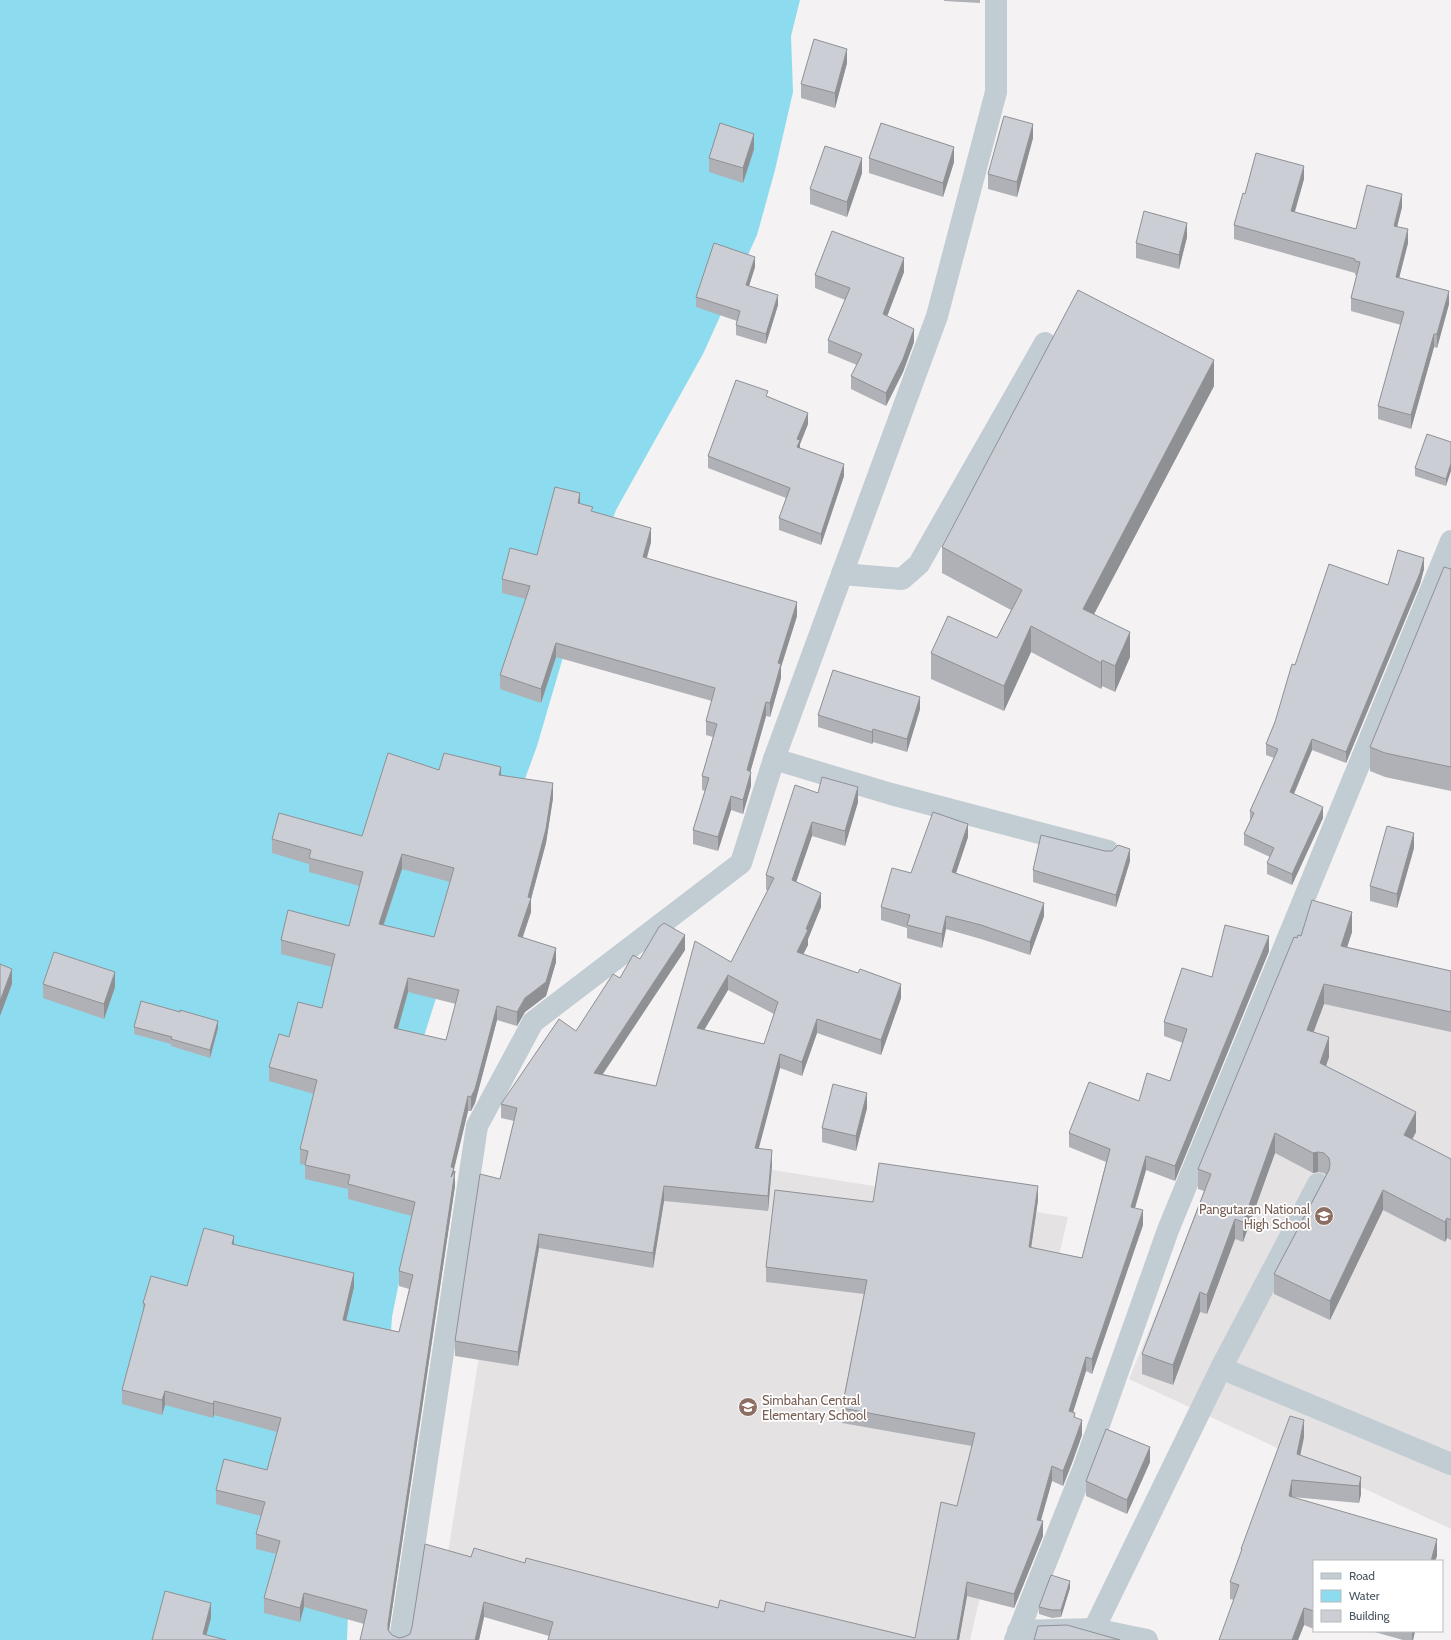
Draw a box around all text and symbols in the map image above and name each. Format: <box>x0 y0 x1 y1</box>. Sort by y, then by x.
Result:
place label: Pangutaran National High School <box>1199 1201 1310 1232</box>
school or university icon: Pangutaran National High School <box>1313 1205 1335 1227</box>
place label: Simbahan Central Elementary School <box>762 1392 866 1423</box>
school or university icon: Simbahan Central Elementary School <box>737 1396 759 1418</box>
legend <box>1313 1560 1443 1632</box>
text: Road <box>1349 1568 1375 1583</box>
text: Water <box>1349 1588 1380 1603</box>
text: Building <box>1349 1608 1391 1623</box>

